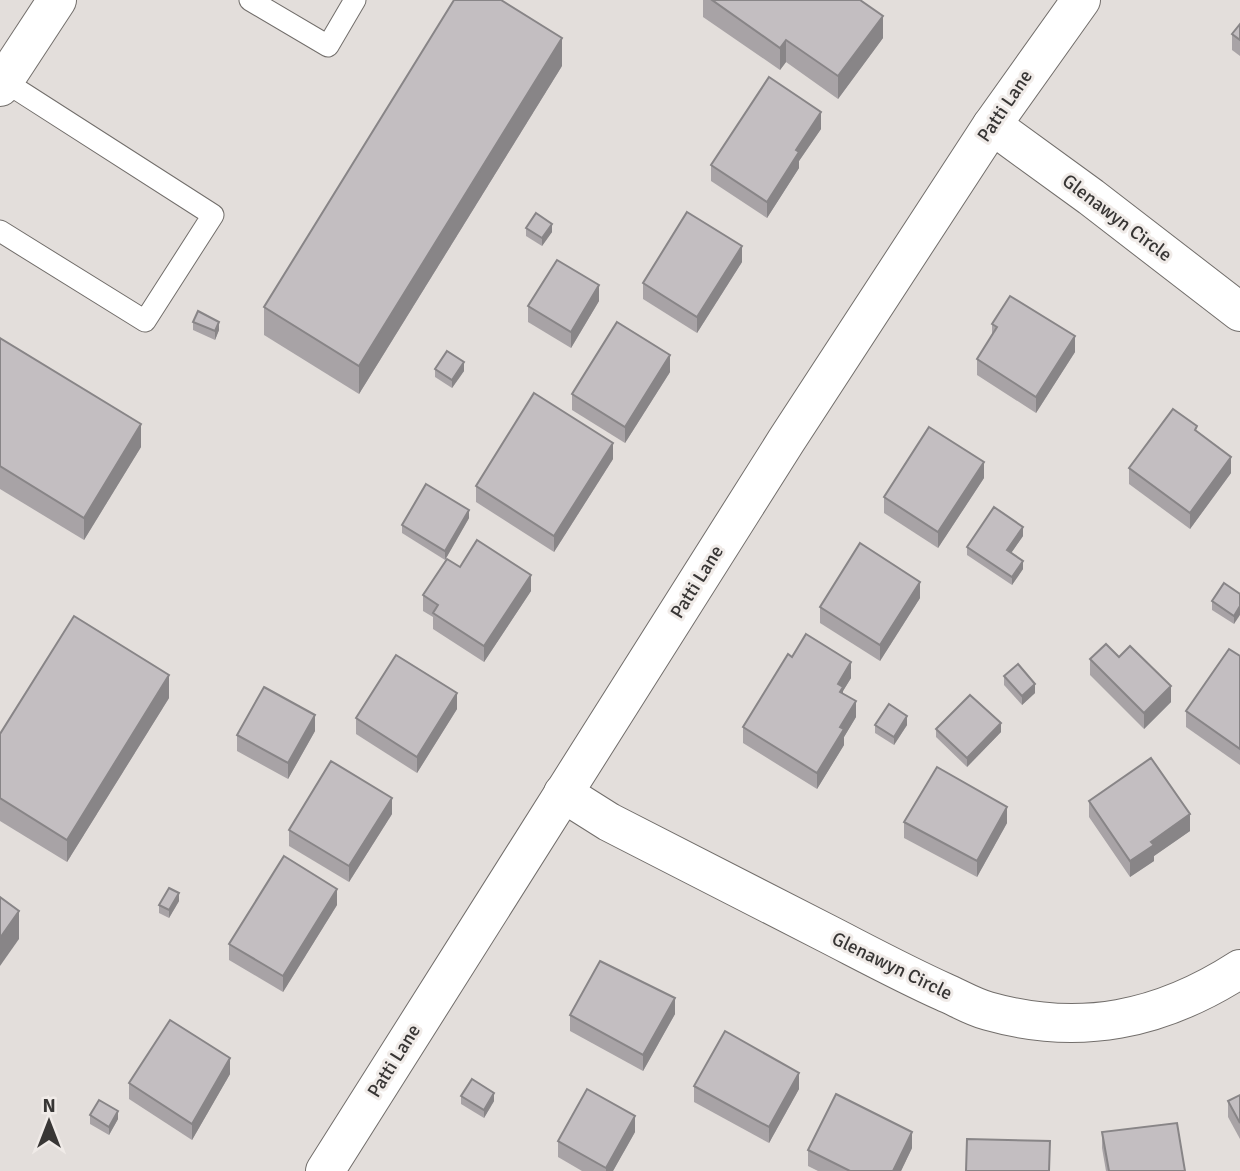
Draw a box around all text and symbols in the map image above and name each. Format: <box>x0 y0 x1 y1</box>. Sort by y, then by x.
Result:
street label: Patti Lane <box>972 65 1038 147</box>
street label: Glenawyn Circle <box>1057 169 1177 267</box>
street label: Patti Lane <box>665 541 729 623</box>
street label: Glenawyn Circle <box>828 926 956 1006</box>
street label: Patti Lane <box>362 1020 426 1102</box>
north arrow <box>14 1087 84 1157</box>
text: N <box>42 1094 56 1118</box>

